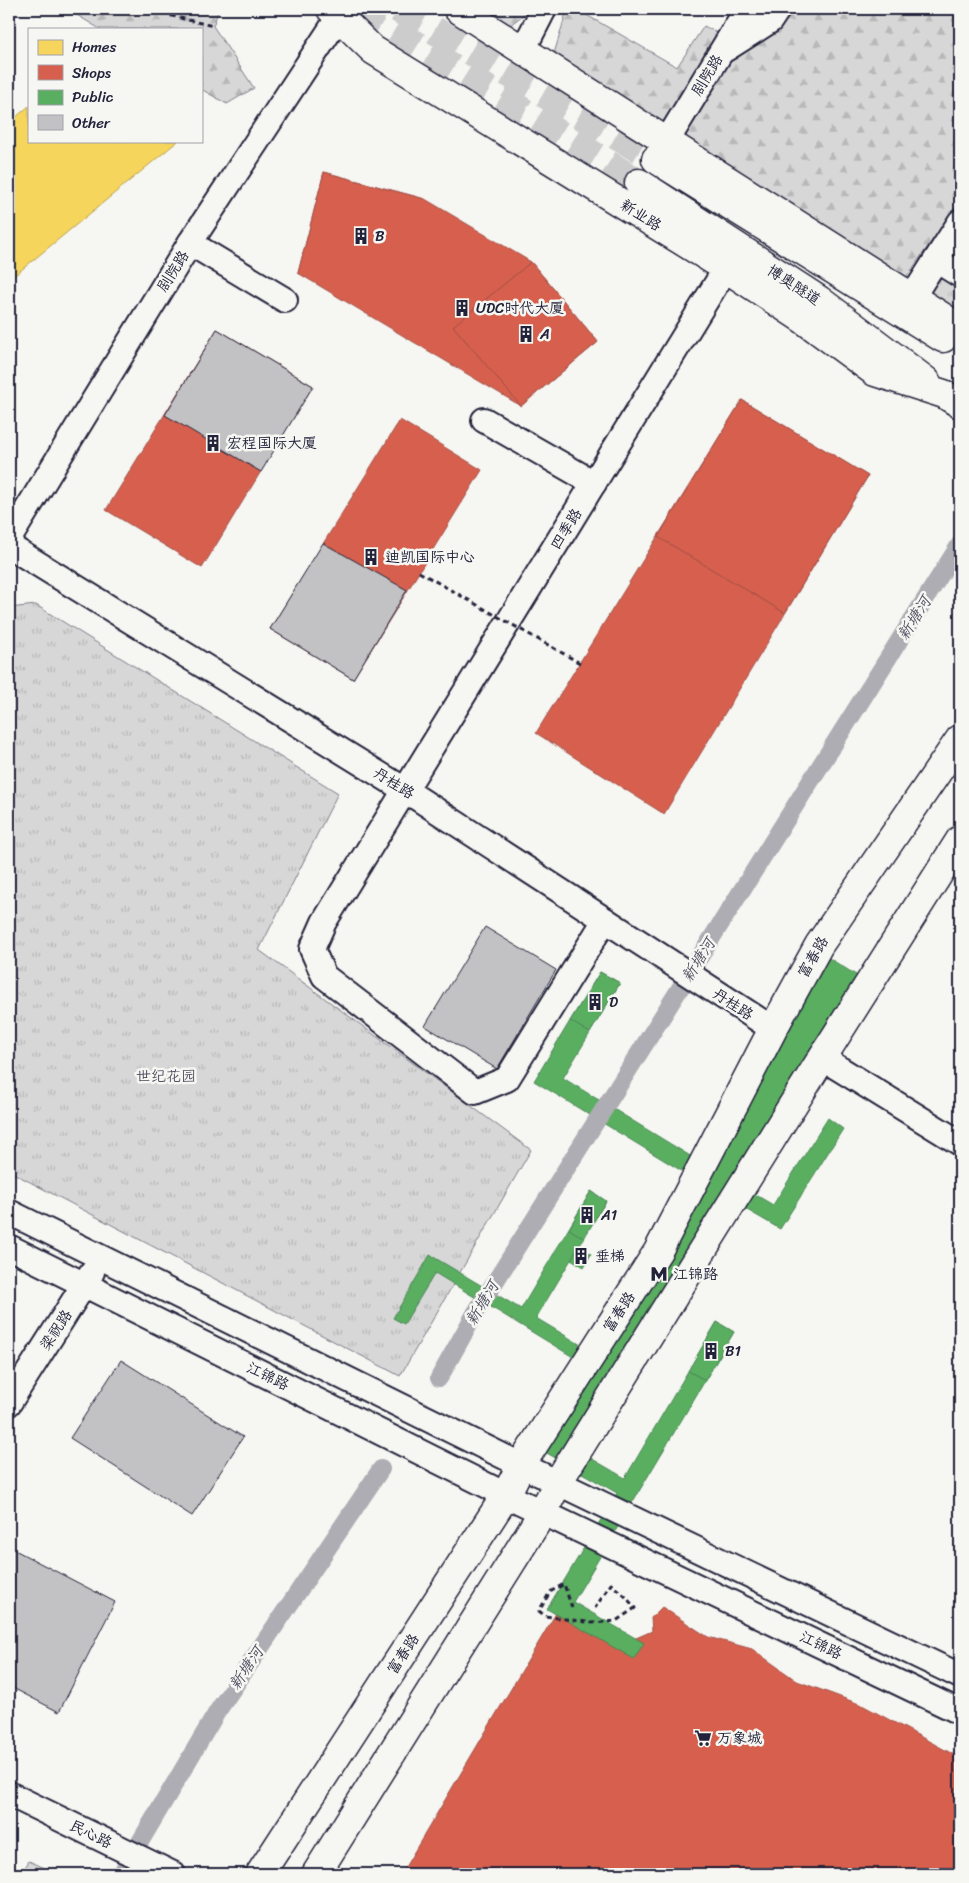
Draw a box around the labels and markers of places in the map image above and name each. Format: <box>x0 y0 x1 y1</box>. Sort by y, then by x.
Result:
place label: B <box>375 223 385 249</box>
building icon: B <box>351 226 371 246</box>
place label: UDC时代大厦 <box>476 295 564 321</box>
building icon: UDC时代大厦 <box>452 298 472 318</box>
place label: A <box>539 321 550 347</box>
building icon: A <box>516 324 536 344</box>
place label: 宏程国际大厦 <box>227 430 317 456</box>
building icon: 宏程国际大厦 <box>203 433 223 453</box>
place label: 迪凯国际中心 <box>385 544 475 570</box>
building icon: 迪凯国际中心 <box>361 547 381 567</box>
place label: D <box>609 989 618 1015</box>
building icon: D <box>585 992 605 1012</box>
place label: A1 <box>600 1202 617 1228</box>
building icon: A1 <box>577 1205 597 1225</box>
place label: 垂梯 <box>595 1243 625 1269</box>
building icon: 垂梯 <box>571 1246 591 1266</box>
place label: 江锦路 <box>673 1261 718 1287</box>
metro station icon: 江锦路 <box>649 1264 669 1284</box>
place label: B1 <box>725 1338 741 1364</box>
building icon: B1 <box>701 1341 721 1361</box>
place label: 万象城 <box>717 1725 762 1751</box>
supermarket icon: 万象城 <box>693 1728 713 1748</box>

